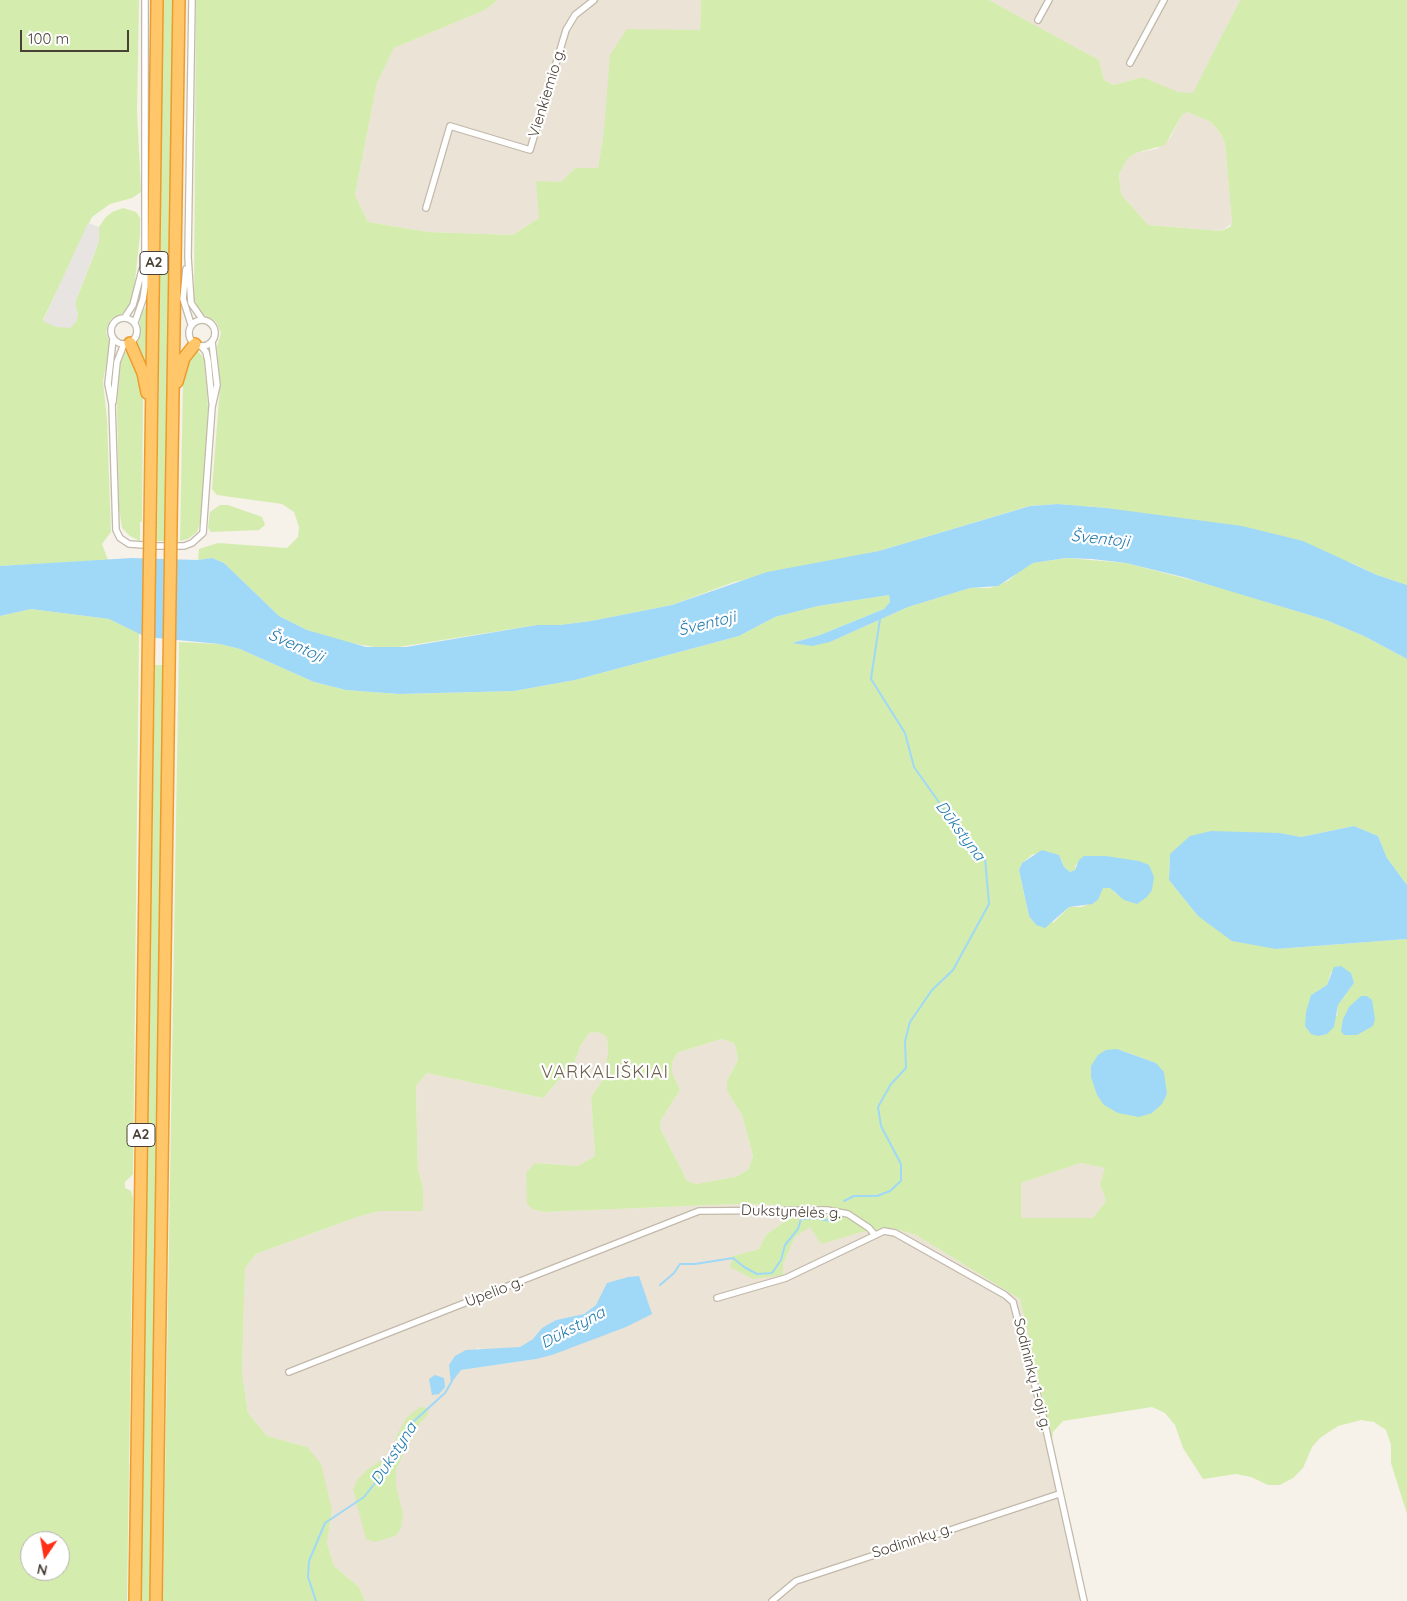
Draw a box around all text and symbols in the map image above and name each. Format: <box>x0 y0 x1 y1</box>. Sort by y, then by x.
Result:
scale bar <box>22 20 131 52</box>
text: 100 m <box>28 29 69 48</box>
street label: Vienkiemio g. <box>525 46 569 140</box>
road number: A2 <box>140 252 168 274</box>
water label: Šventoji <box>1070 526 1130 552</box>
water label: Šventoji <box>676 608 738 640</box>
water label: Šventoji <box>265 625 327 667</box>
water label: Dūkstyna <box>931 797 989 865</box>
district label: VARKALIŠKIAI <box>540 1062 670 1084</box>
road number: A2 <box>127 1124 155 1146</box>
street label: Dukstynėlės g. <box>741 1201 841 1223</box>
street label: Upelio g. <box>463 1273 525 1311</box>
water label: Dūkstyna <box>538 1303 608 1353</box>
street label: Sodininkų 1-oji g. <box>1009 1316 1055 1432</box>
water label: Dukstyna <box>367 1419 421 1489</box>
street label: Sodininkų g. <box>870 1520 954 1562</box>
north arrow <box>20 1531 70 1581</box>
text: N <box>35 1560 49 1580</box>

